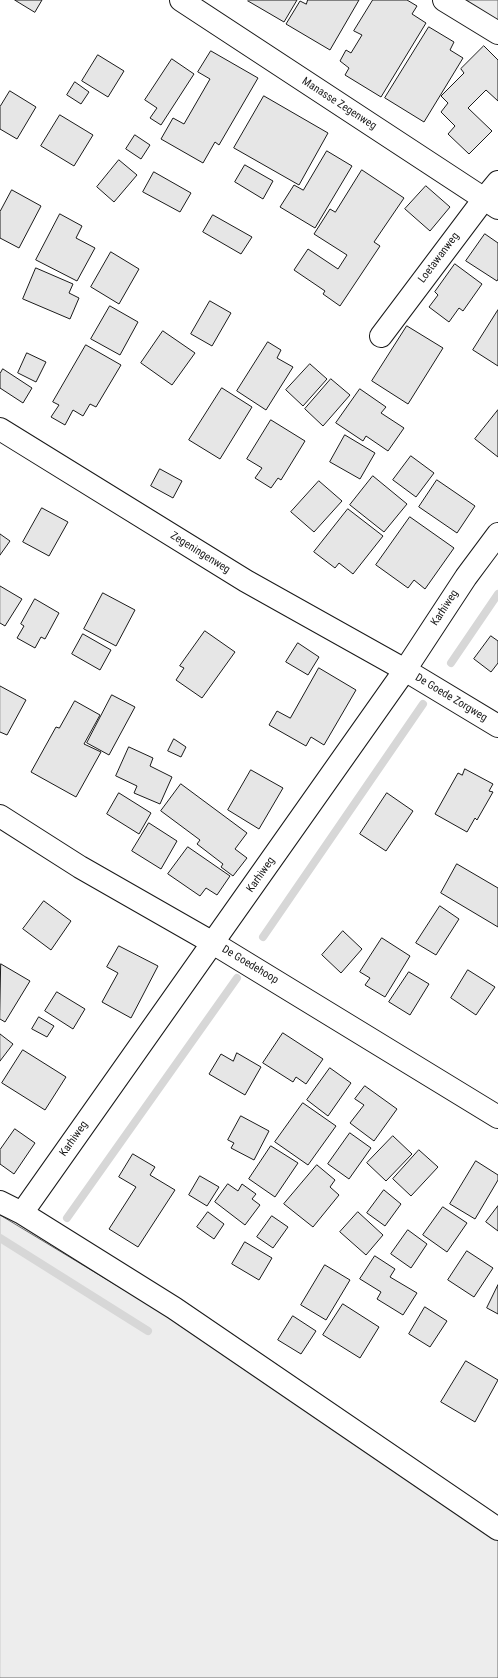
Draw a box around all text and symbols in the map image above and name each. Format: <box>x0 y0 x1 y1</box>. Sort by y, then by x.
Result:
street label: Manasse Zegenweg <box>299 75 379 133</box>
street label: Loetawanweg <box>416 230 462 286</box>
street label: Zegeningenweg <box>168 529 232 577</box>
street label: Karhiweg <box>429 588 461 628</box>
street label: De Goede Zorgweg <box>413 671 489 725</box>
street label: Karhiweg <box>244 855 278 895</box>
street label: De Goedehoop <box>219 943 281 987</box>
street label: Karhiweg <box>57 1119 91 1159</box>

